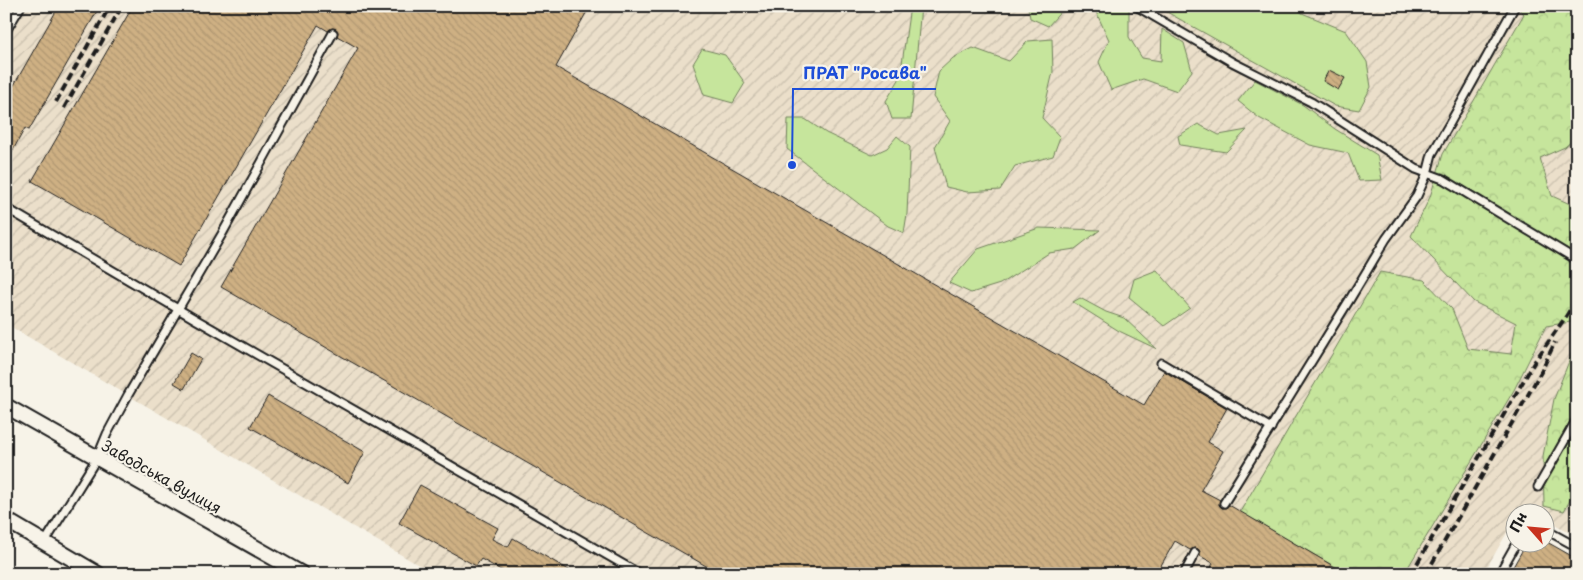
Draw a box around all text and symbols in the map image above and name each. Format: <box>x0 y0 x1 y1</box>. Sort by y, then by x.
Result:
callout: ПРАТ "Росава" <box>793 58 936 89</box>
text: ПРАТ "Росава" <box>803 60 927 84</box>
street label: Заводська вулиця <box>98 434 226 518</box>
north arrow <box>1506 502 1556 552</box>
text: Пн <box>1504 508 1532 536</box>

